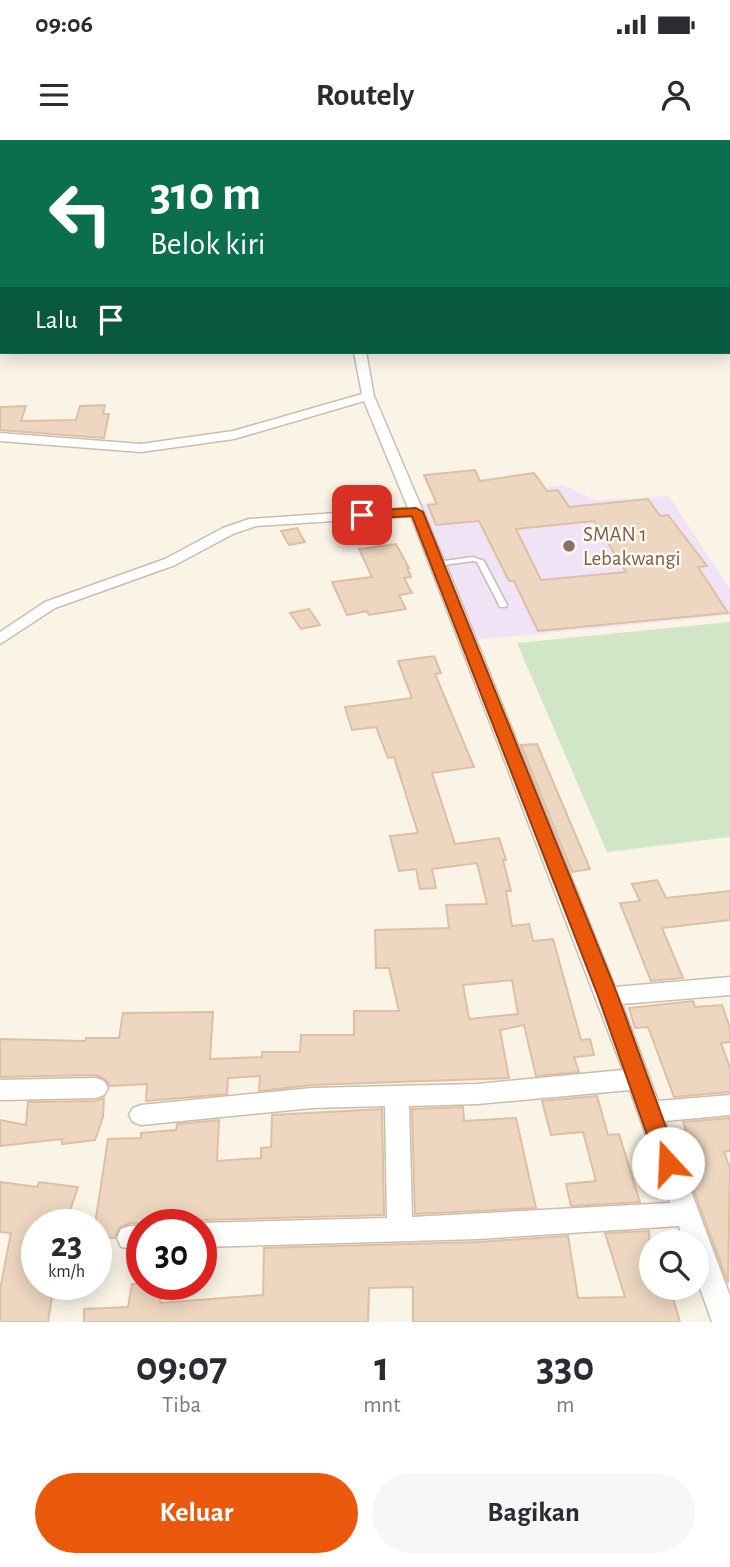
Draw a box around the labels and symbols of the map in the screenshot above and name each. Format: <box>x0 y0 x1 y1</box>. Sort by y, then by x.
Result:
pin <box>332 485 392 545</box>
place label: SMAN 1 Lebakwangi <box>583 524 681 569</box>
marker: SMAN 1 Lebakwangi <box>561 538 577 554</box>
position arrow <box>631 1126 705 1200</box>
speed limit sign: 30 <box>126 1209 217 1300</box>

